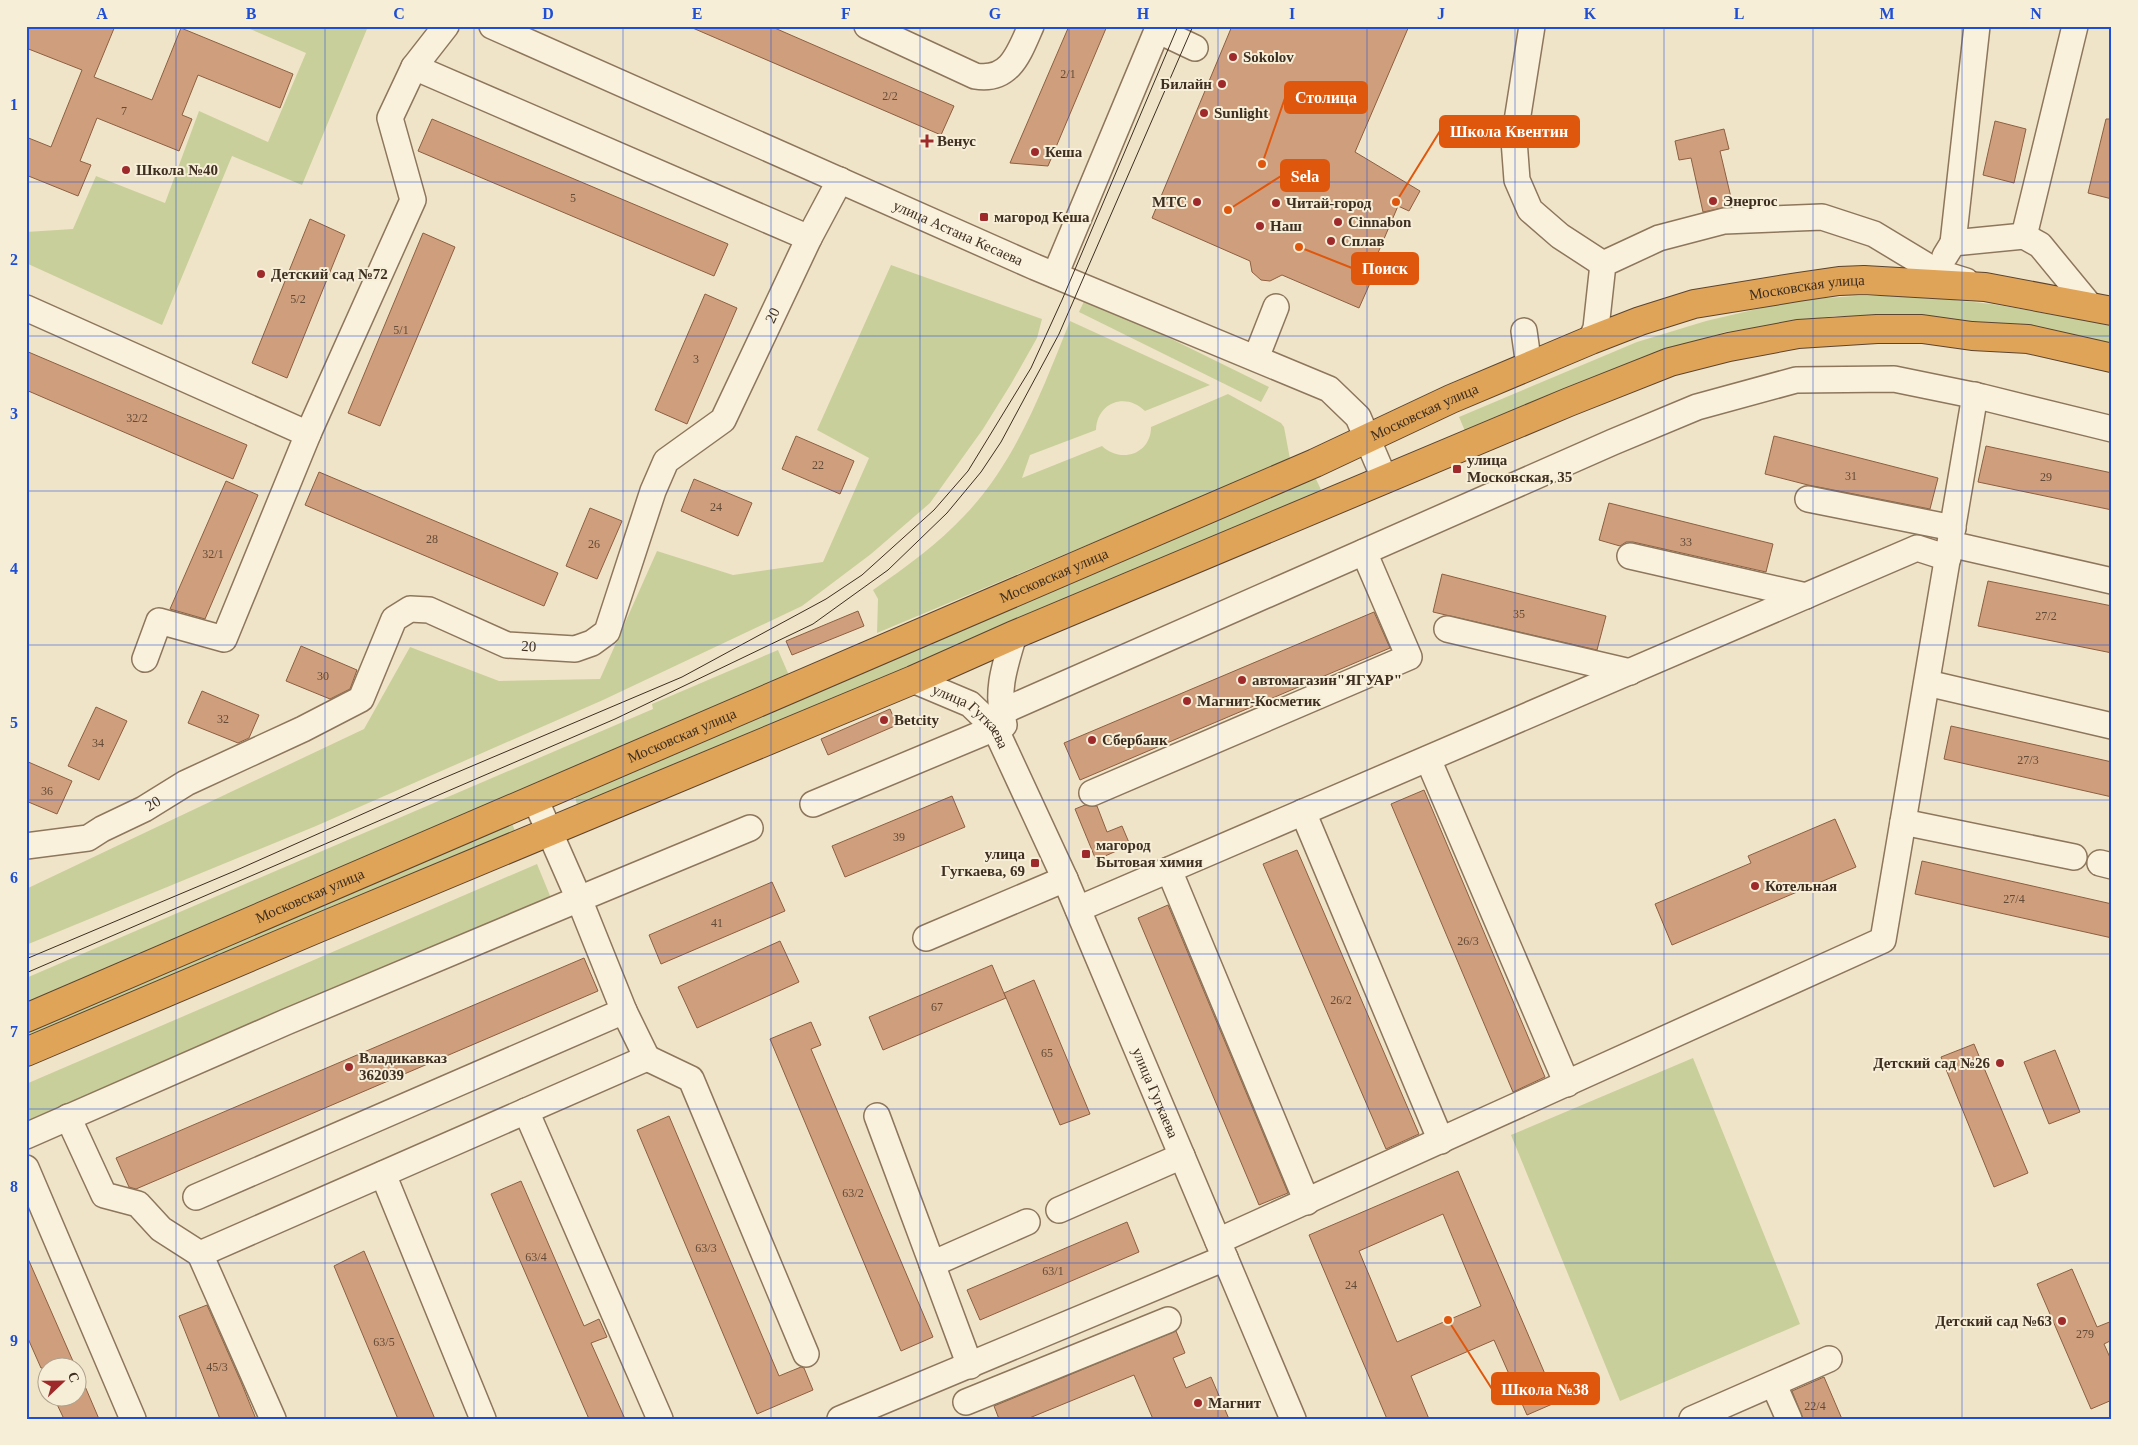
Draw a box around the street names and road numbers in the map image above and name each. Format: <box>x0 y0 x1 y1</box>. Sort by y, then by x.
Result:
street label: улица Астана Кесаева <box>891 197 1026 269</box>
street label: Московская улица <box>1748 272 1865 303</box>
street label: 20 <box>762 305 783 325</box>
street label: Московская улица <box>1368 380 1481 444</box>
street label: Московская улица <box>997 545 1111 606</box>
street label: 20 <box>521 638 537 655</box>
street label: улица Гугкаева <box>930 681 1012 751</box>
street label: Московская улица <box>625 705 739 766</box>
street label: 20 <box>142 793 163 814</box>
street label: Московская улица <box>253 865 367 926</box>
street label: улица Гугкаева <box>1129 1045 1182 1141</box>

